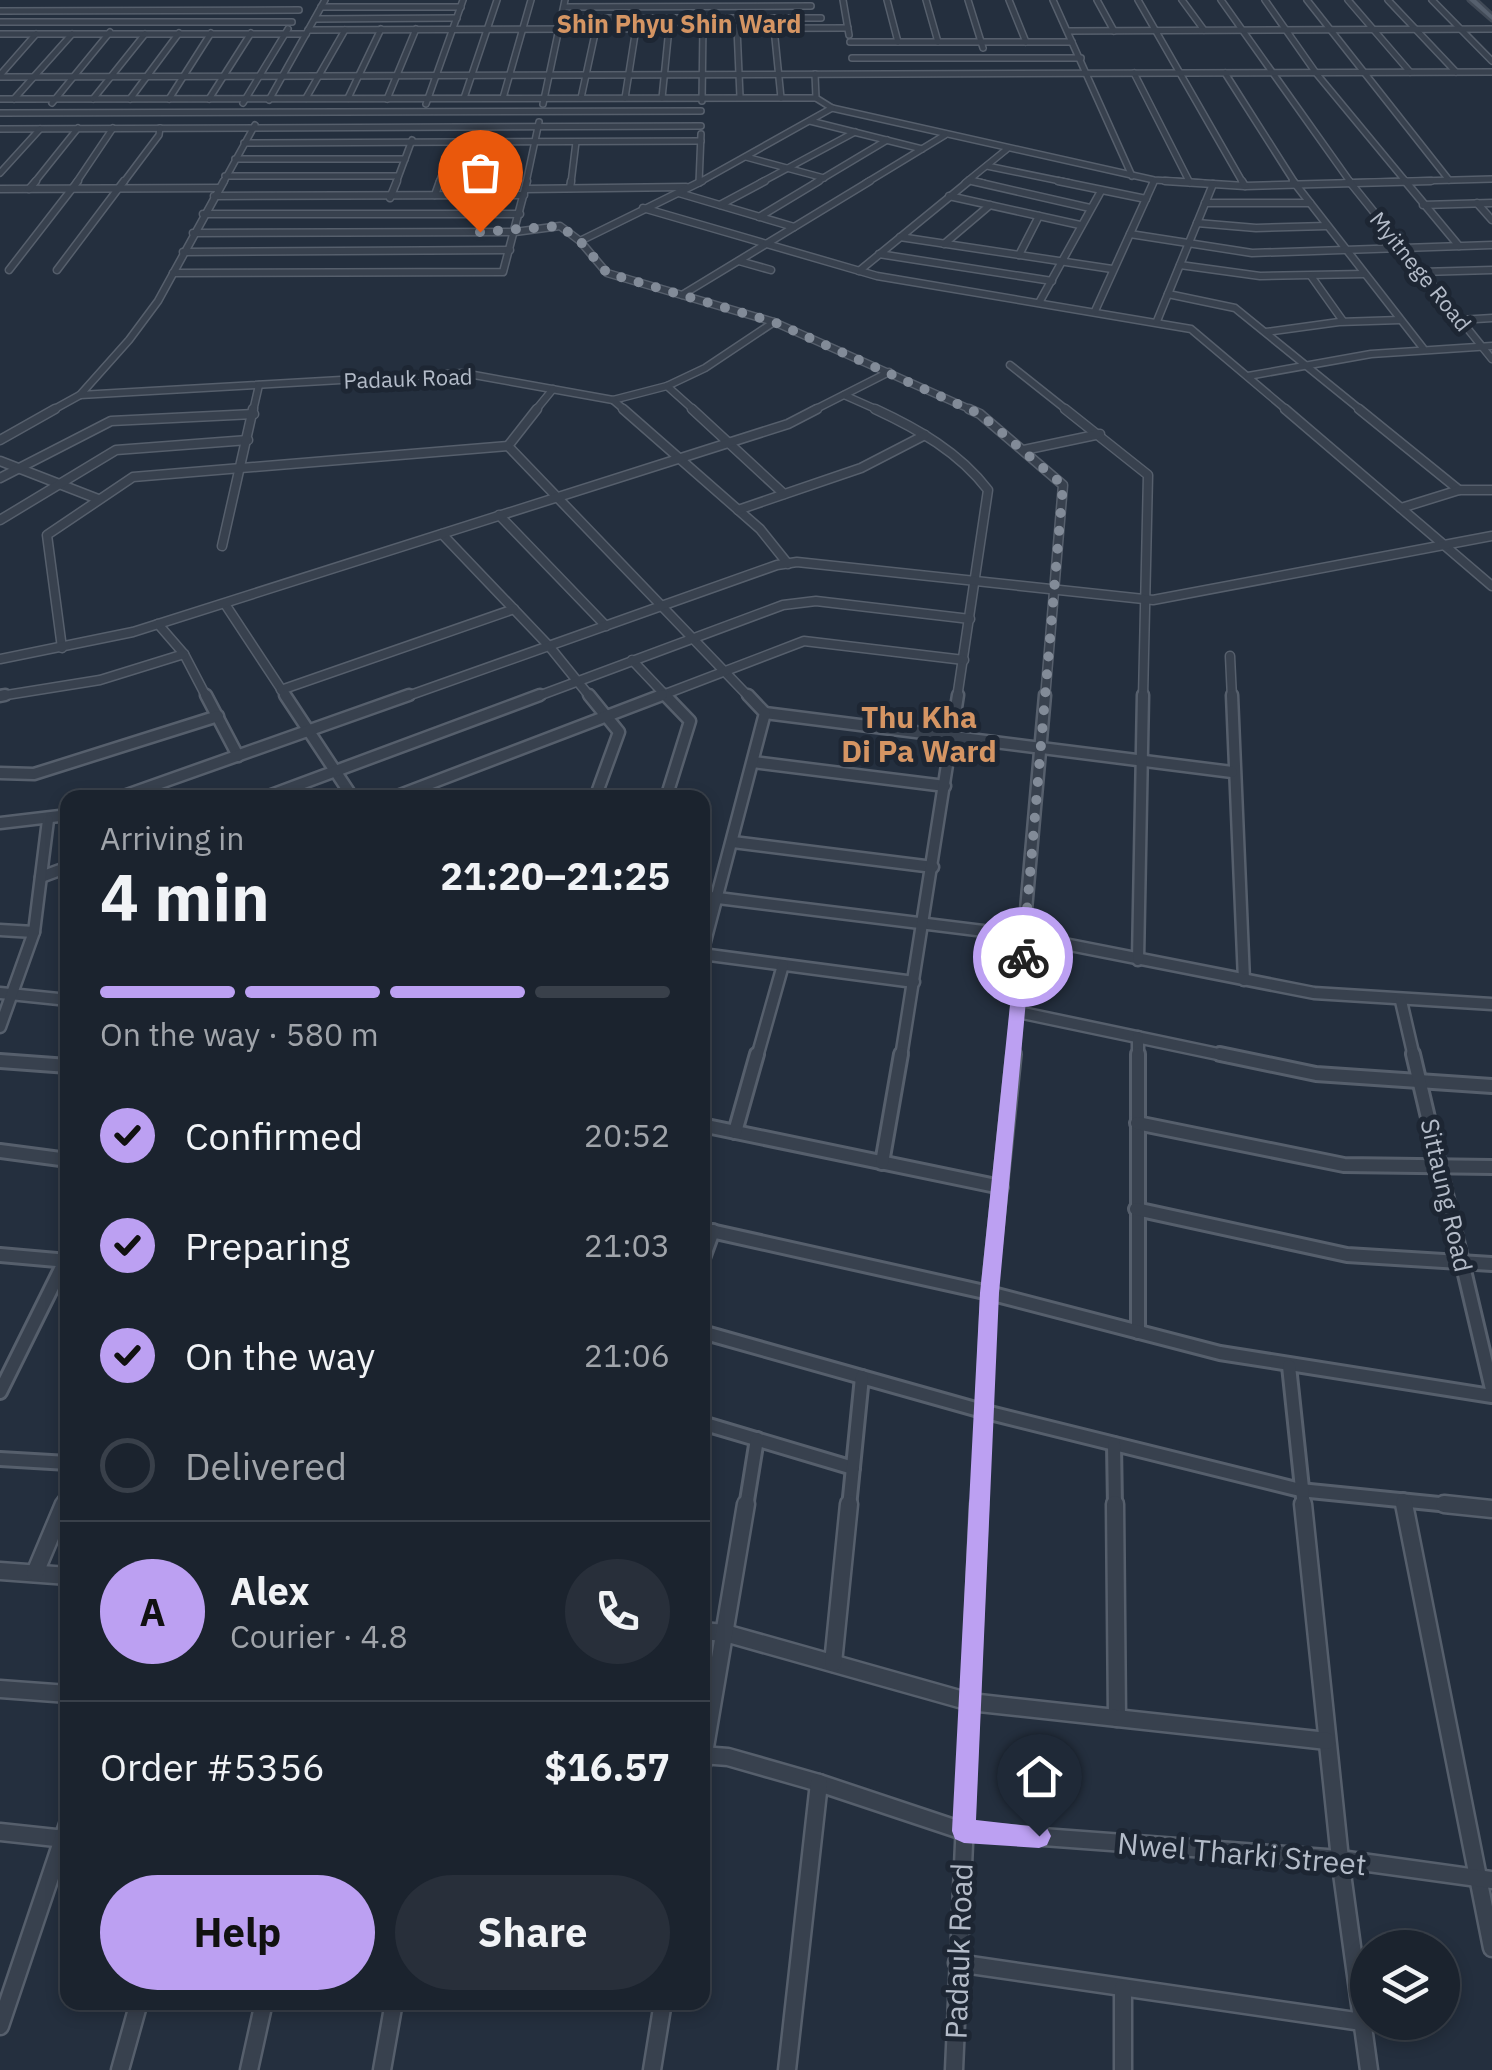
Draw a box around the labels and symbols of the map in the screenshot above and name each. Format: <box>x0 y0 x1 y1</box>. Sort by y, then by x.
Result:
district label: Shin Phyu Shin Ward <box>556 7 802 40</box>
pin <box>438 130 523 233</box>
street label: Myitnege Road <box>1364 205 1478 337</box>
street label: Padauk Road <box>343 361 473 395</box>
district label: Thu Kha Di Pa Ward <box>841 697 997 770</box>
courier <box>973 907 1073 1007</box>
street label: Sittaung Road <box>1413 1115 1481 1275</box>
pin <box>997 1734 1082 1837</box>
street label: Nwel Tharki Street <box>1116 1823 1368 1883</box>
street label: Padauk Road <box>935 1862 981 2040</box>

